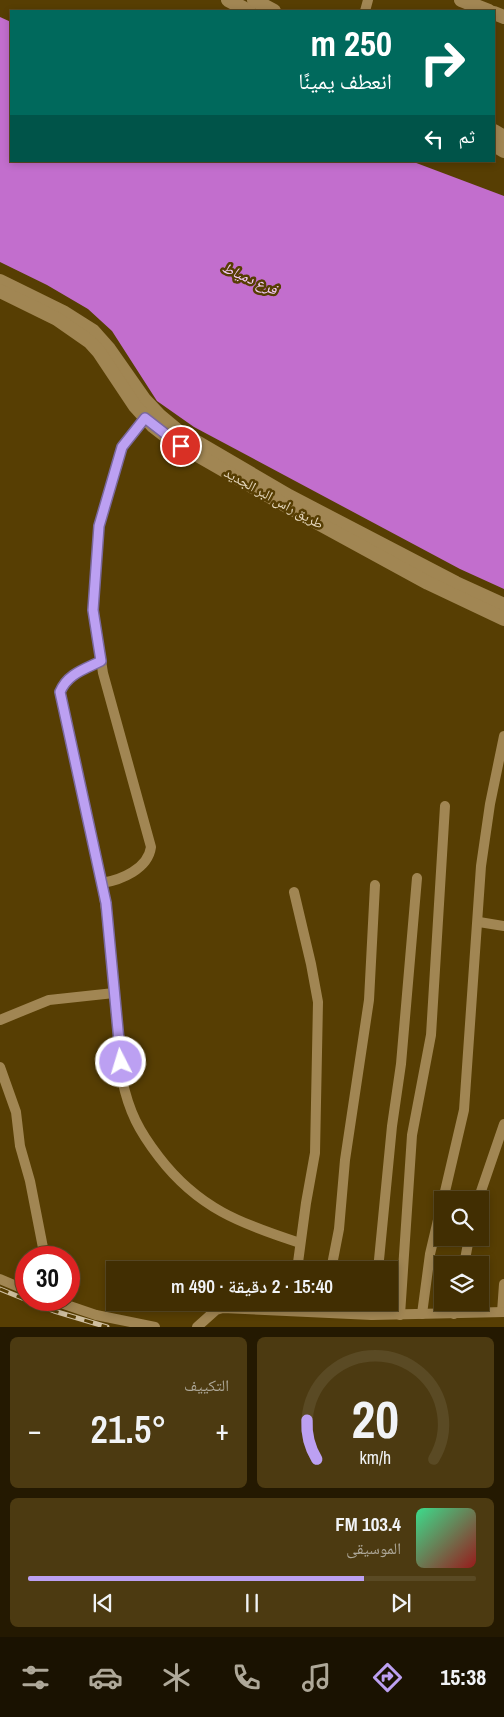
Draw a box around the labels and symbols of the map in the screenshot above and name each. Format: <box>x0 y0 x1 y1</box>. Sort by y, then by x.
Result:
water label: فرع دمياط <box>219 256 282 300</box>
pin <box>160 425 202 467</box>
street label: طريق راس البر الجديد <box>221 463 327 534</box>
position arrow <box>94 1035 146 1087</box>
speed limit sign: 30 <box>15 1246 80 1311</box>

